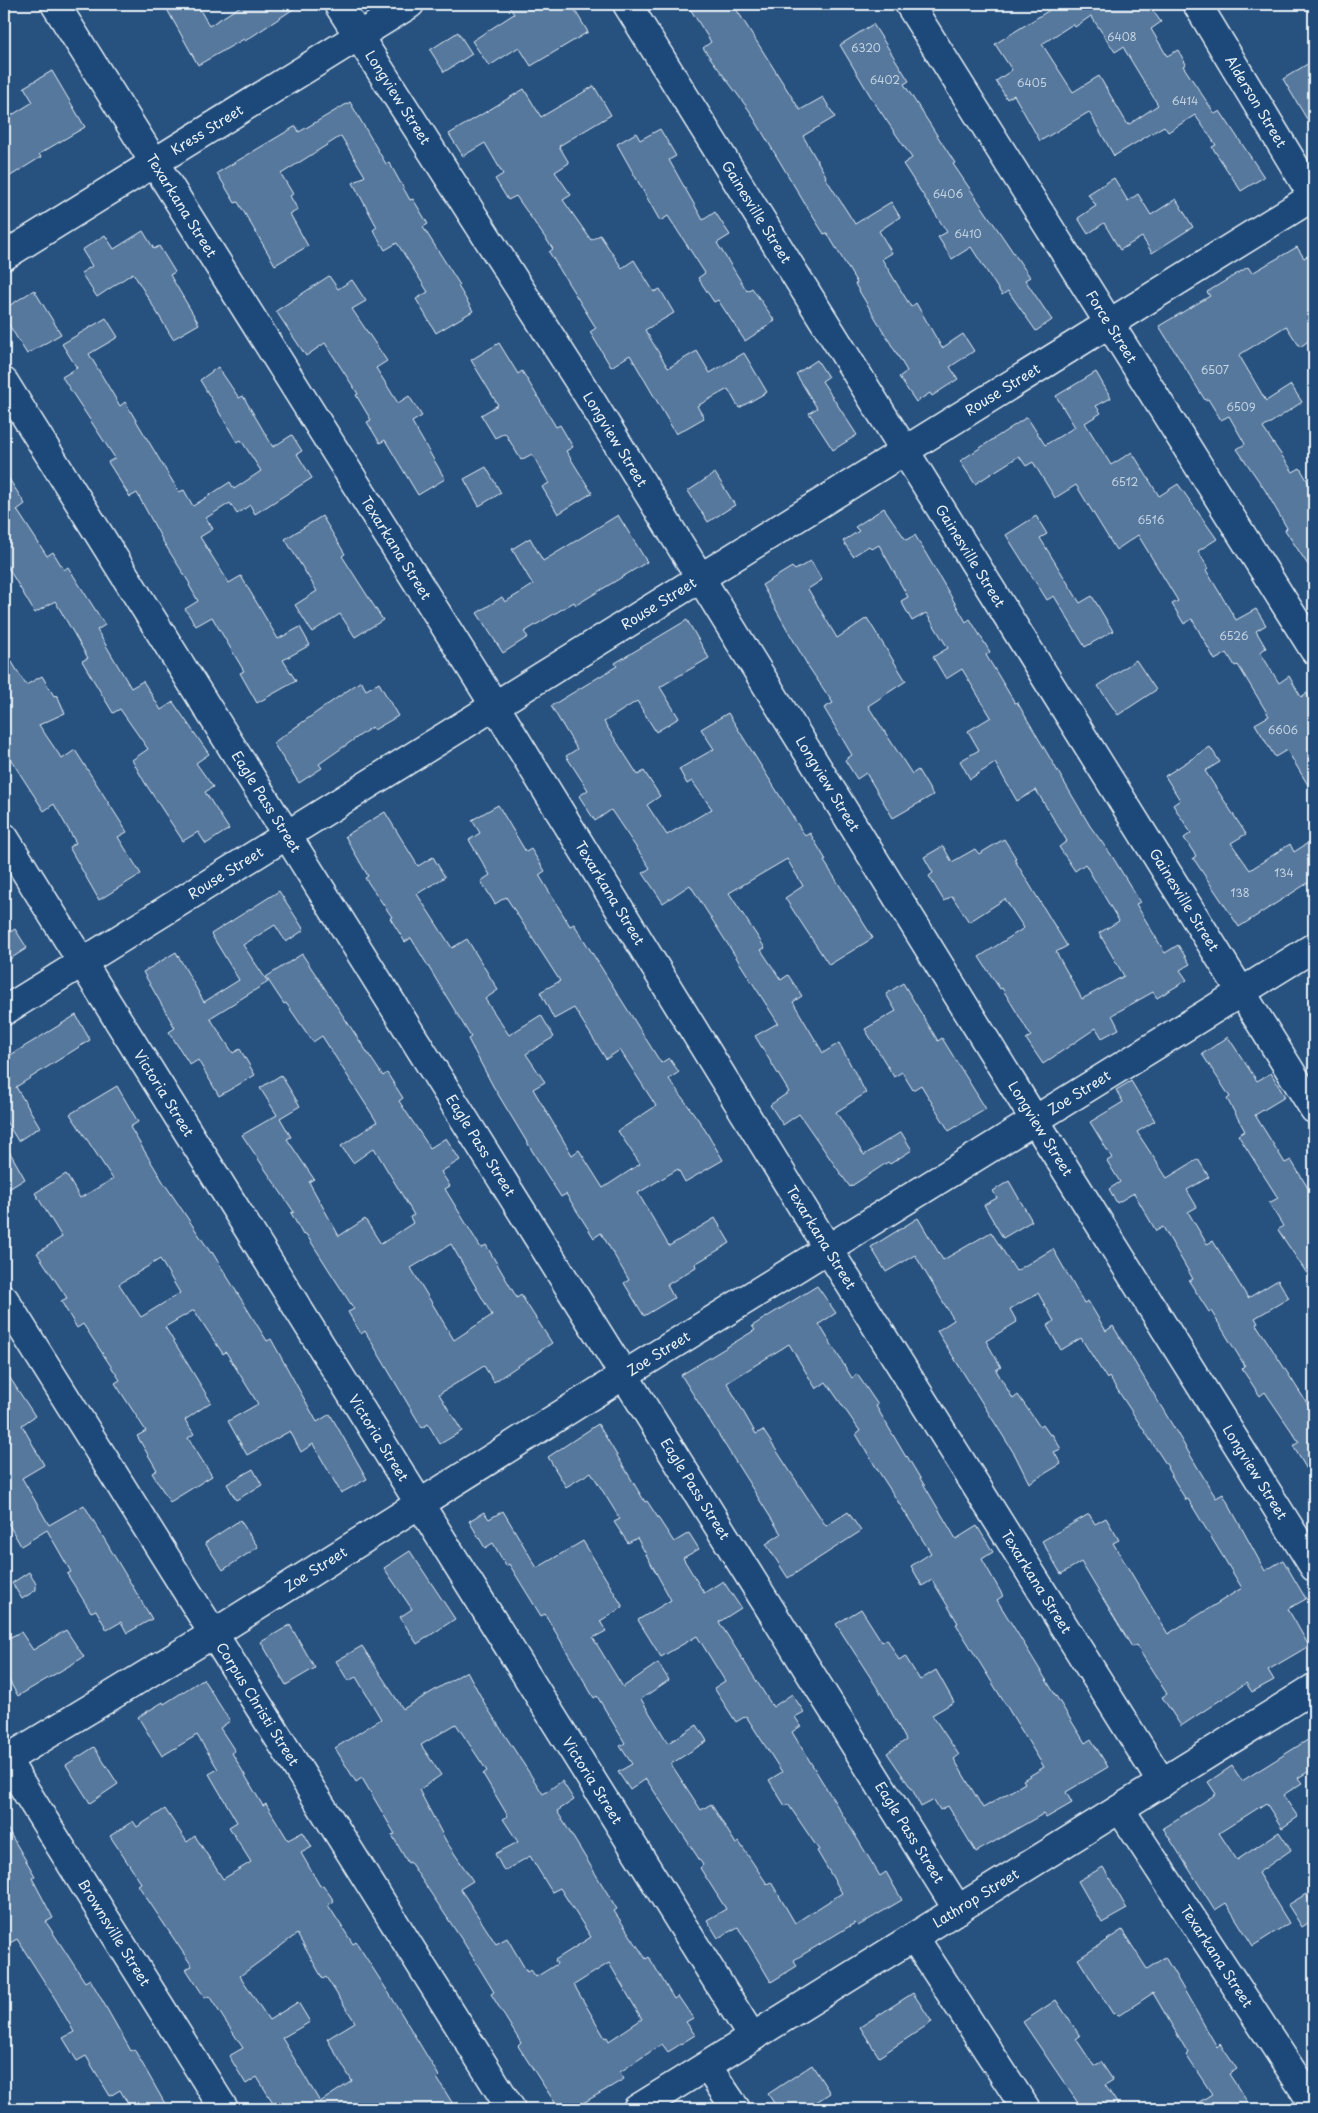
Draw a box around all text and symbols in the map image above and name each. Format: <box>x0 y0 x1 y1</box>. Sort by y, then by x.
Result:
house number: 6408 <box>1107 28 1137 45</box>
house number: 6320 <box>851 39 881 56</box>
street label: Longview Street <box>360 46 436 149</box>
street label: Alderson Street <box>1220 51 1292 152</box>
house number: 6402 <box>870 71 900 88</box>
house number: 6405 <box>1017 74 1047 91</box>
house number: 6414 <box>1172 92 1198 109</box>
street label: Kress Street <box>167 99 247 160</box>
street label: Texarkana Street <box>141 149 222 262</box>
street label: Gainesville Street <box>717 156 797 268</box>
house number: 6406 <box>933 185 963 202</box>
house number: 6410 <box>954 225 982 242</box>
street label: Force Street <box>1081 286 1143 367</box>
street label: Rouse Street <box>960 358 1044 421</box>
house number: 6507 <box>1201 361 1229 378</box>
street label: Longview Street <box>578 388 653 491</box>
house number: 6509 <box>1226 398 1256 415</box>
house number: 6512 <box>1112 473 1139 490</box>
street label: Texarkana Street <box>356 492 437 604</box>
street label: Gainesville Street <box>931 500 1011 612</box>
house number: 6516 <box>1138 511 1165 528</box>
street label: Rouse Street <box>617 572 700 635</box>
house number: 6526 <box>1220 627 1248 644</box>
house number: 6606 <box>1268 721 1298 738</box>
street label: Longview Street <box>791 732 865 836</box>
street label: Eagle Pass Street <box>227 747 306 857</box>
street label: Texarkana Street <box>570 837 650 949</box>
street label: Rouse Street <box>184 841 267 904</box>
street label: Gainesville Street <box>1144 844 1225 956</box>
house number: 134 <box>1274 864 1294 881</box>
house number: 138 <box>1230 884 1250 901</box>
street label: Victoria Street <box>129 1045 199 1141</box>
street label: Zoe Street <box>1043 1064 1115 1120</box>
street label: Longview Street <box>1003 1077 1078 1180</box>
street label: Eagle Pass Street <box>441 1090 521 1200</box>
street label: Texarkana Street <box>781 1181 862 1294</box>
street label: Zoe Street <box>623 1325 694 1381</box>
street label: Victoria Street <box>344 1390 414 1485</box>
street label: Longview Street <box>1218 1421 1293 1524</box>
street label: Eagle Pass Street <box>656 1434 735 1544</box>
street label: Texarkana Street <box>996 1526 1077 1638</box>
street label: Zoe Street <box>280 1541 351 1597</box>
street label: Corpus Christi Street <box>211 1638 305 1770</box>
street label: Victoria Street <box>558 1733 628 1828</box>
street label: Eagle Pass Street <box>870 1777 950 1887</box>
street label: Lathrop Street <box>928 1863 1023 1933</box>
street label: Brownsville Street <box>73 1875 156 1990</box>
street label: Texarkana Street <box>1176 1900 1258 2012</box>

